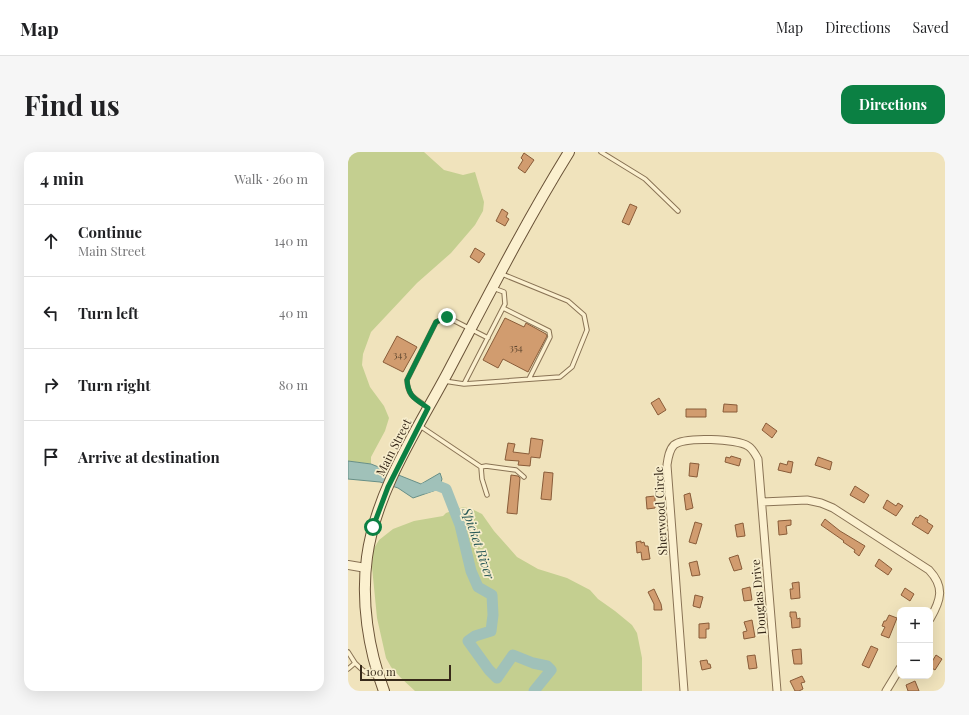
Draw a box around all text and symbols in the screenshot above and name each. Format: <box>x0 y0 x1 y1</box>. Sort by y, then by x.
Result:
text: Map <box>20 15 59 41</box>
text: Map <box>776 18 803 37</box>
text: Directions <box>825 18 891 37</box>
text: Saved <box>913 18 949 37</box>
button: Directions <box>841 85 945 124</box>
text: Find us <box>24 86 120 123</box>
text: 4 min <box>40 167 84 189</box>
text: Walk · 260 m <box>234 170 308 187</box>
text: Continue <box>78 222 142 242</box>
icon: ahead <box>40 230 62 252</box>
text: 140 m <box>274 232 308 249</box>
text: Main Street <box>78 242 145 259</box>
icon: left <box>40 302 62 324</box>
text: Turn left <box>78 303 139 323</box>
text: 40 m <box>279 304 308 321</box>
route end <box>438 308 456 326</box>
house number: 354 <box>509 340 523 354</box>
house number: 343 <box>393 347 407 361</box>
icon: right <box>40 374 62 396</box>
text: Turn right <box>78 375 151 395</box>
text: 80 m <box>279 376 308 393</box>
street label: Main Street <box>372 415 415 478</box>
icon: arrive <box>40 446 62 468</box>
text: Arrive at destination <box>78 447 220 467</box>
street label: Sherwood Circle <box>650 466 670 556</box>
water label: Spicket River <box>459 504 499 581</box>
route start <box>364 518 382 536</box>
street label: Douglas Drive <box>747 559 769 635</box>
map controls <box>897 607 933 679</box>
button: + <box>897 607 933 643</box>
button: − <box>897 643 933 679</box>
scale bar <box>360 663 451 682</box>
text: 100 m <box>366 664 396 679</box>

